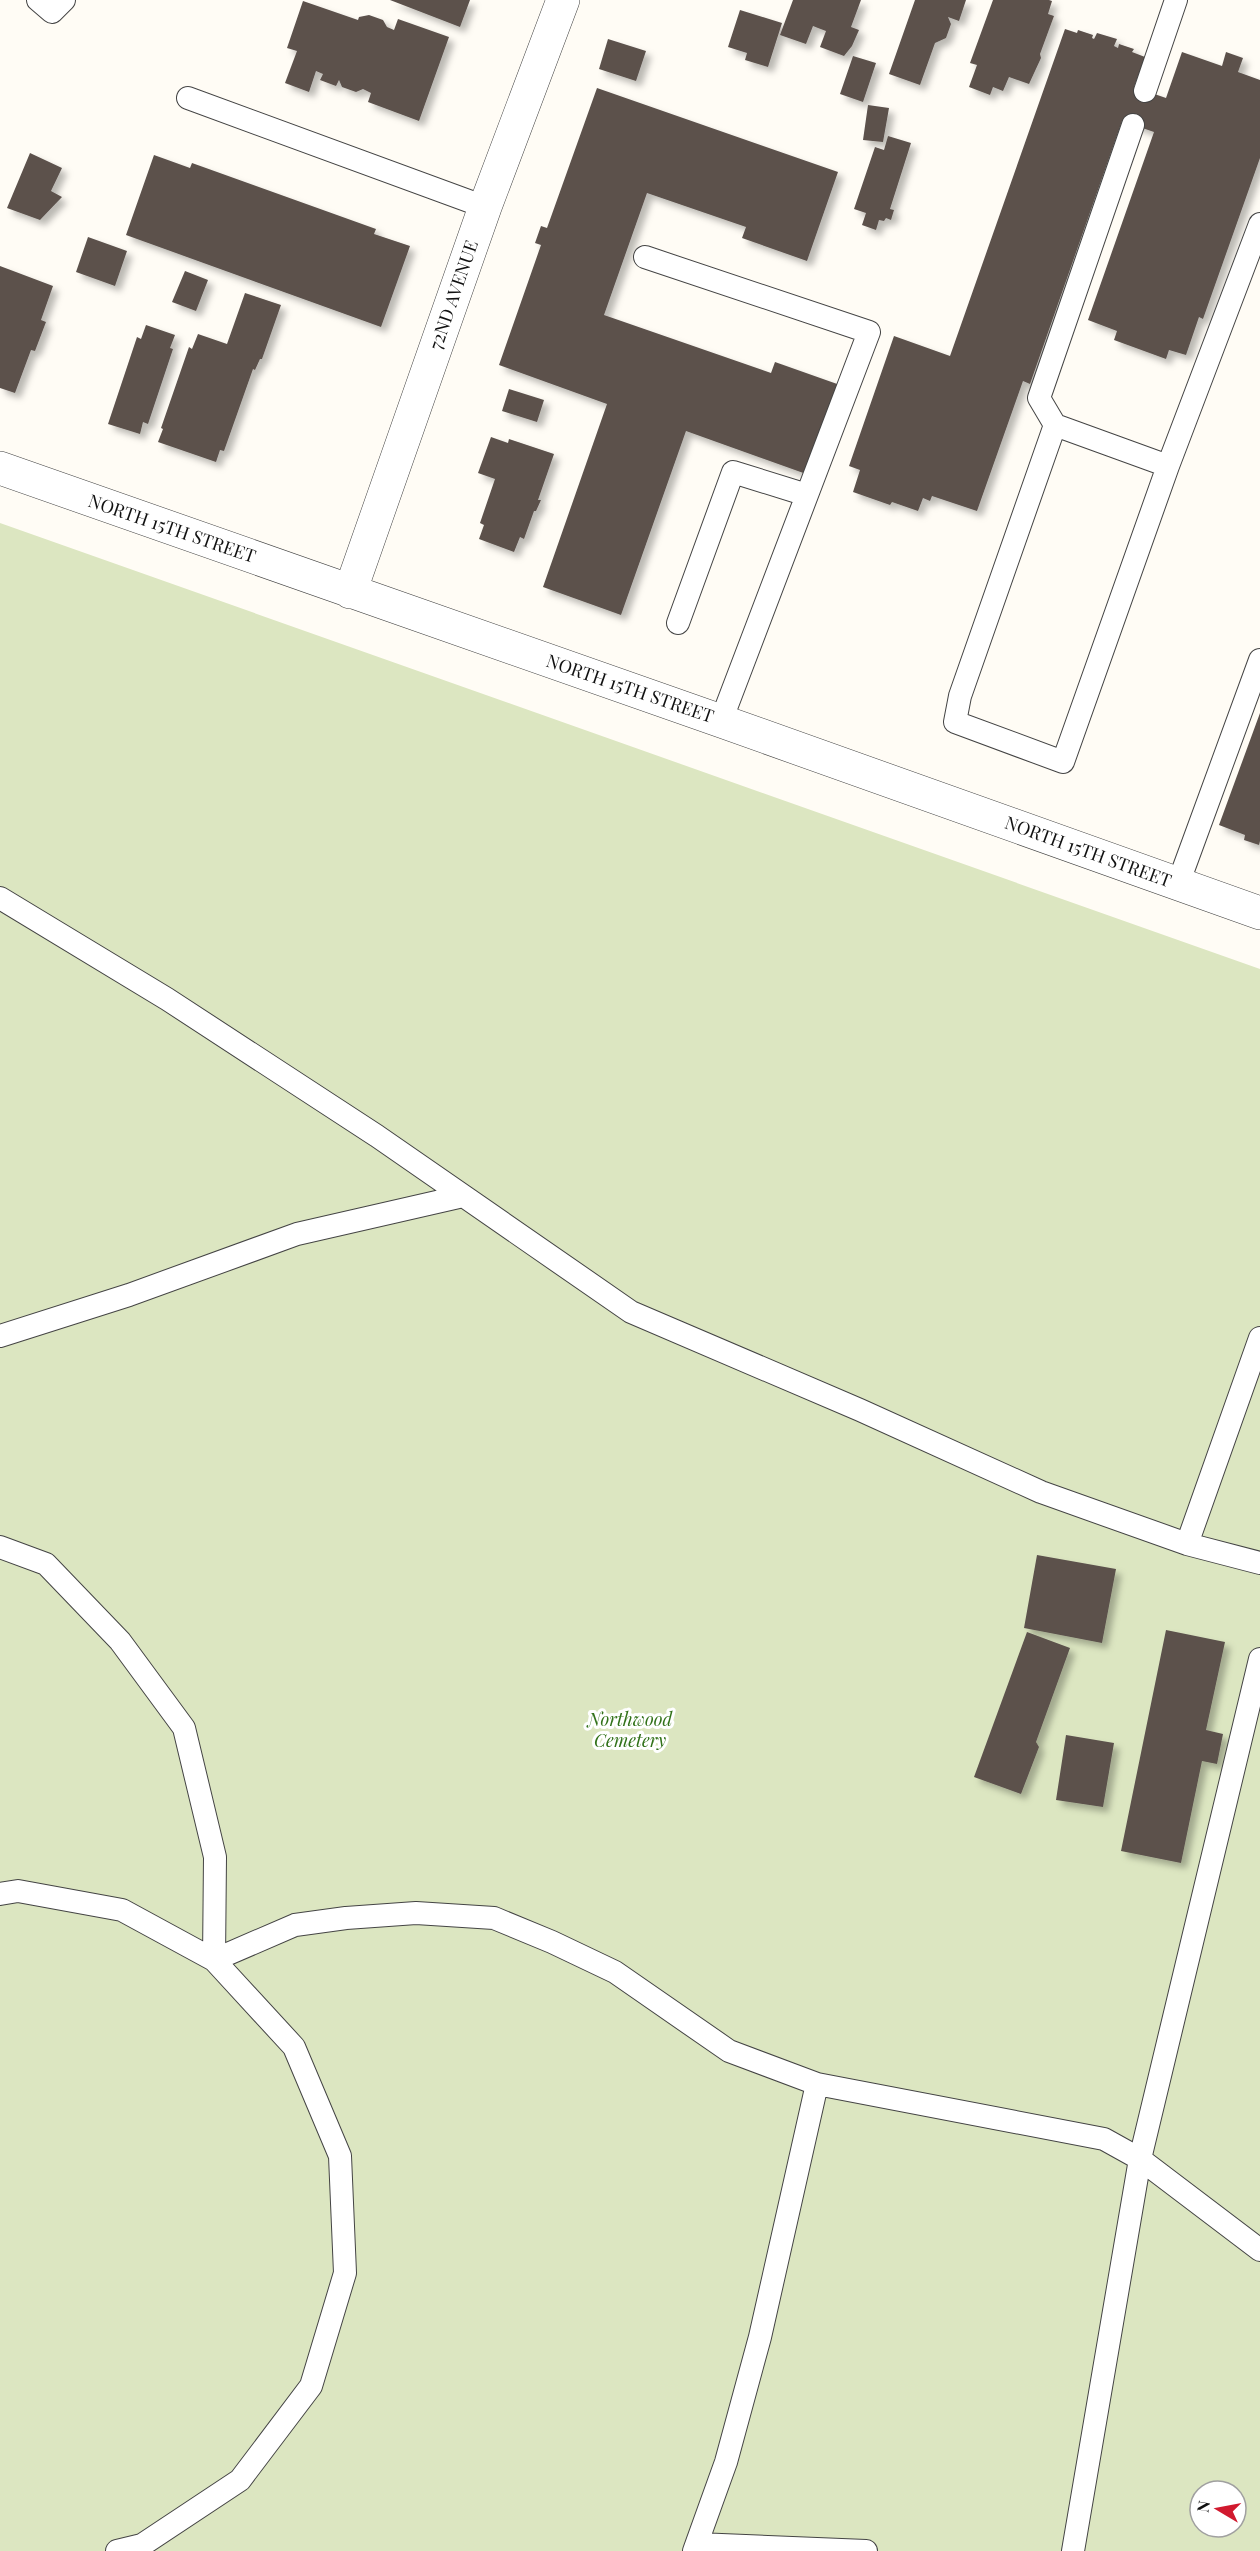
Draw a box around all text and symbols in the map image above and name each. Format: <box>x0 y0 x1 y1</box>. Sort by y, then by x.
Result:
street label: 72ND AVENUE <box>423 237 483 353</box>
street label: NORTH 15TH STREET <box>85 488 259 568</box>
street label: NORTH 15TH STREET <box>543 648 717 728</box>
street label: NORTH 15TH STREET <box>1002 810 1175 892</box>
park label: Northwood Cemetery <box>586 1707 674 1752</box>
north arrow <box>1188 2479 1248 2539</box>
text: N <box>1191 2498 1214 2514</box>

